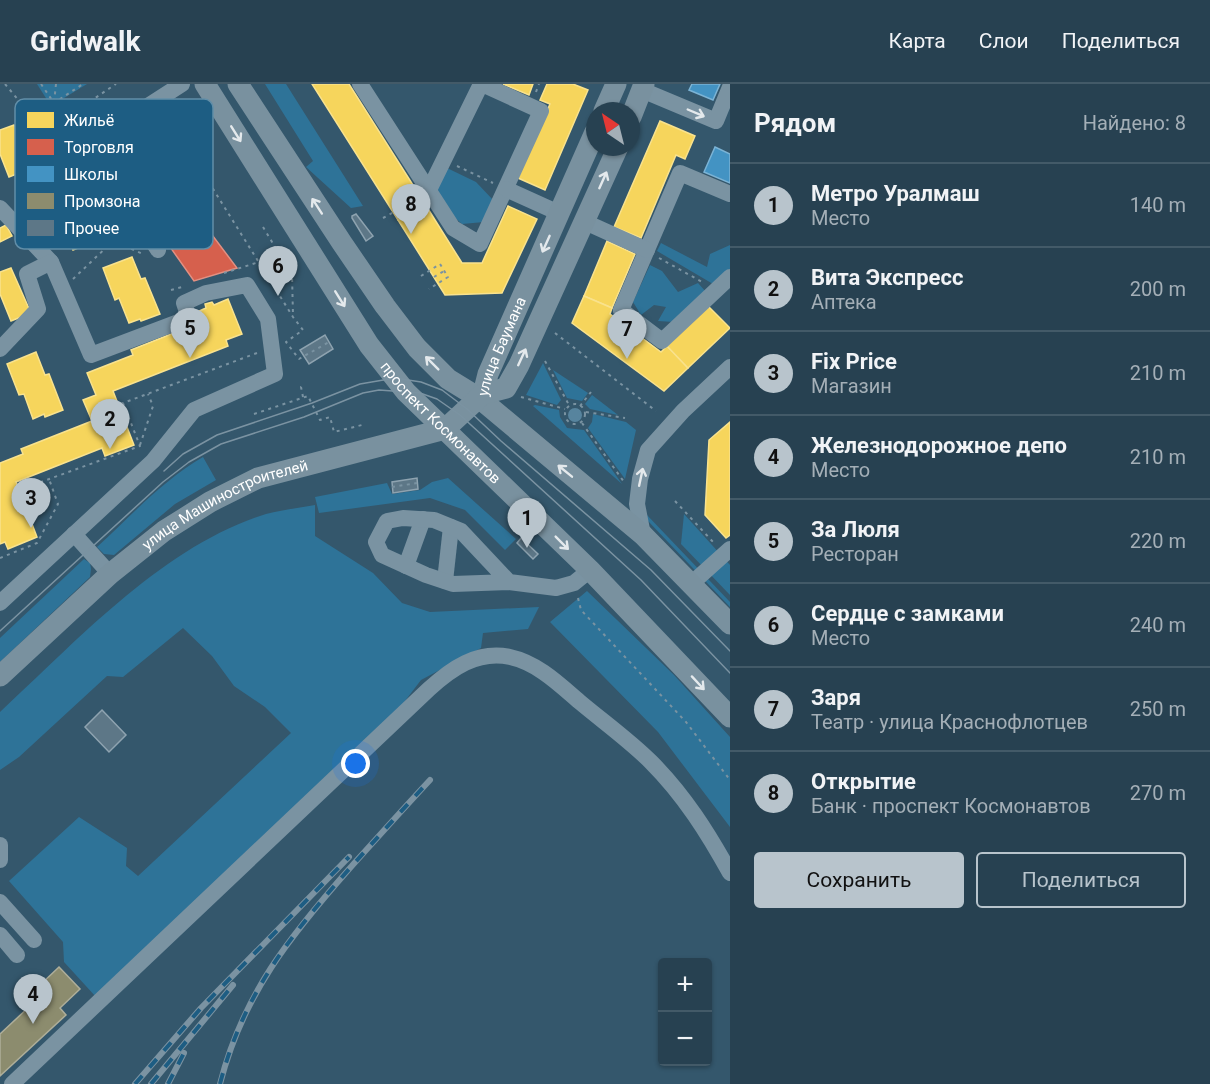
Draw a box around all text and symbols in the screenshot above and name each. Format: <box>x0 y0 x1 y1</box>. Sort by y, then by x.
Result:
text: Gridwalk <box>30 25 140 58</box>
text: Карта <box>889 29 946 53</box>
text: Слои <box>979 29 1029 53</box>
text: Поделиться <box>1062 29 1180 53</box>
legend <box>15 99 213 249</box>
north arrow <box>586 102 640 156</box>
one-way arrow <box>686 108 704 119</box>
text: Рядом <box>754 108 836 138</box>
text: Жильё <box>64 111 114 130</box>
text: Найдено: 8 <box>1083 111 1186 135</box>
one-way arrow <box>230 125 242 141</box>
text: Торговля <box>64 138 134 157</box>
text: Школы <box>64 165 118 184</box>
one-way arrow <box>598 171 610 189</box>
text: Метро Уралмаш <box>811 181 980 206</box>
pin: 8 <box>392 184 430 234</box>
text: Промзона <box>64 192 141 211</box>
text: 1 <box>768 193 779 217</box>
text: 140 m <box>1130 193 1186 217</box>
one-way arrow <box>311 198 323 215</box>
text: Место <box>811 206 870 230</box>
text: Прочее <box>64 219 119 238</box>
one-way arrow <box>540 234 551 252</box>
pin: 6 <box>258 246 298 296</box>
text: Вита Экспресс <box>811 265 963 290</box>
text: 2 <box>768 277 779 301</box>
text: 200 m <box>1130 277 1186 301</box>
one-way arrow <box>334 290 346 307</box>
text: Аптека <box>811 290 877 314</box>
street label: улица Баумана <box>474 294 530 398</box>
pin: 5 <box>170 308 210 358</box>
pin: 7 <box>608 310 646 359</box>
one-way arrow <box>517 349 529 367</box>
text: Fix Price <box>811 349 897 374</box>
one-way arrow <box>425 355 440 370</box>
street label: проспект Космонавтов <box>377 358 504 487</box>
text: 3 <box>768 361 779 385</box>
text: 210 m <box>1130 361 1186 385</box>
text: Магазин <box>811 374 892 398</box>
pin: 2 <box>90 400 130 449</box>
text: Железнодорожное депо <box>811 433 1067 458</box>
text: 4 <box>768 445 779 469</box>
text: 210 m <box>1130 445 1186 469</box>
street label: улица Машиностроителей <box>138 456 310 554</box>
text: Место <box>811 458 870 482</box>
one-way arrow <box>558 465 574 478</box>
one-way arrow <box>636 468 647 487</box>
pin: 3 <box>12 478 51 528</box>
pin: 1 <box>508 498 546 548</box>
text: За Люля <box>811 517 900 542</box>
text: 5 <box>768 529 779 553</box>
text: 220 m <box>1130 529 1186 553</box>
one-way arrow <box>555 536 570 551</box>
text: Ресторан <box>811 542 899 566</box>
text: Сердце с замками <box>811 601 1004 626</box>
text: 6 <box>768 613 779 637</box>
text: 240 m <box>1130 613 1186 637</box>
text: Место <box>811 626 870 650</box>
one-way arrow <box>691 675 705 690</box>
text: Заря <box>811 685 861 710</box>
text: 7 <box>768 697 779 721</box>
text: 250 m <box>1130 697 1186 721</box>
text: Театр · улица Краснофлотцев <box>811 710 1088 734</box>
your location <box>341 749 370 778</box>
text: Открытие <box>811 769 916 794</box>
text: 8 <box>768 781 779 805</box>
text: 270 m <box>1130 781 1186 805</box>
text: Банк · проспект Космонавтов <box>811 794 1091 818</box>
button: Сохранить <box>754 852 964 908</box>
button: Поделиться <box>976 852 1186 908</box>
map controls <box>658 958 712 1066</box>
button: + <box>658 958 712 1012</box>
pin: 4 <box>14 974 52 1024</box>
button: − <box>658 1012 712 1066</box>

